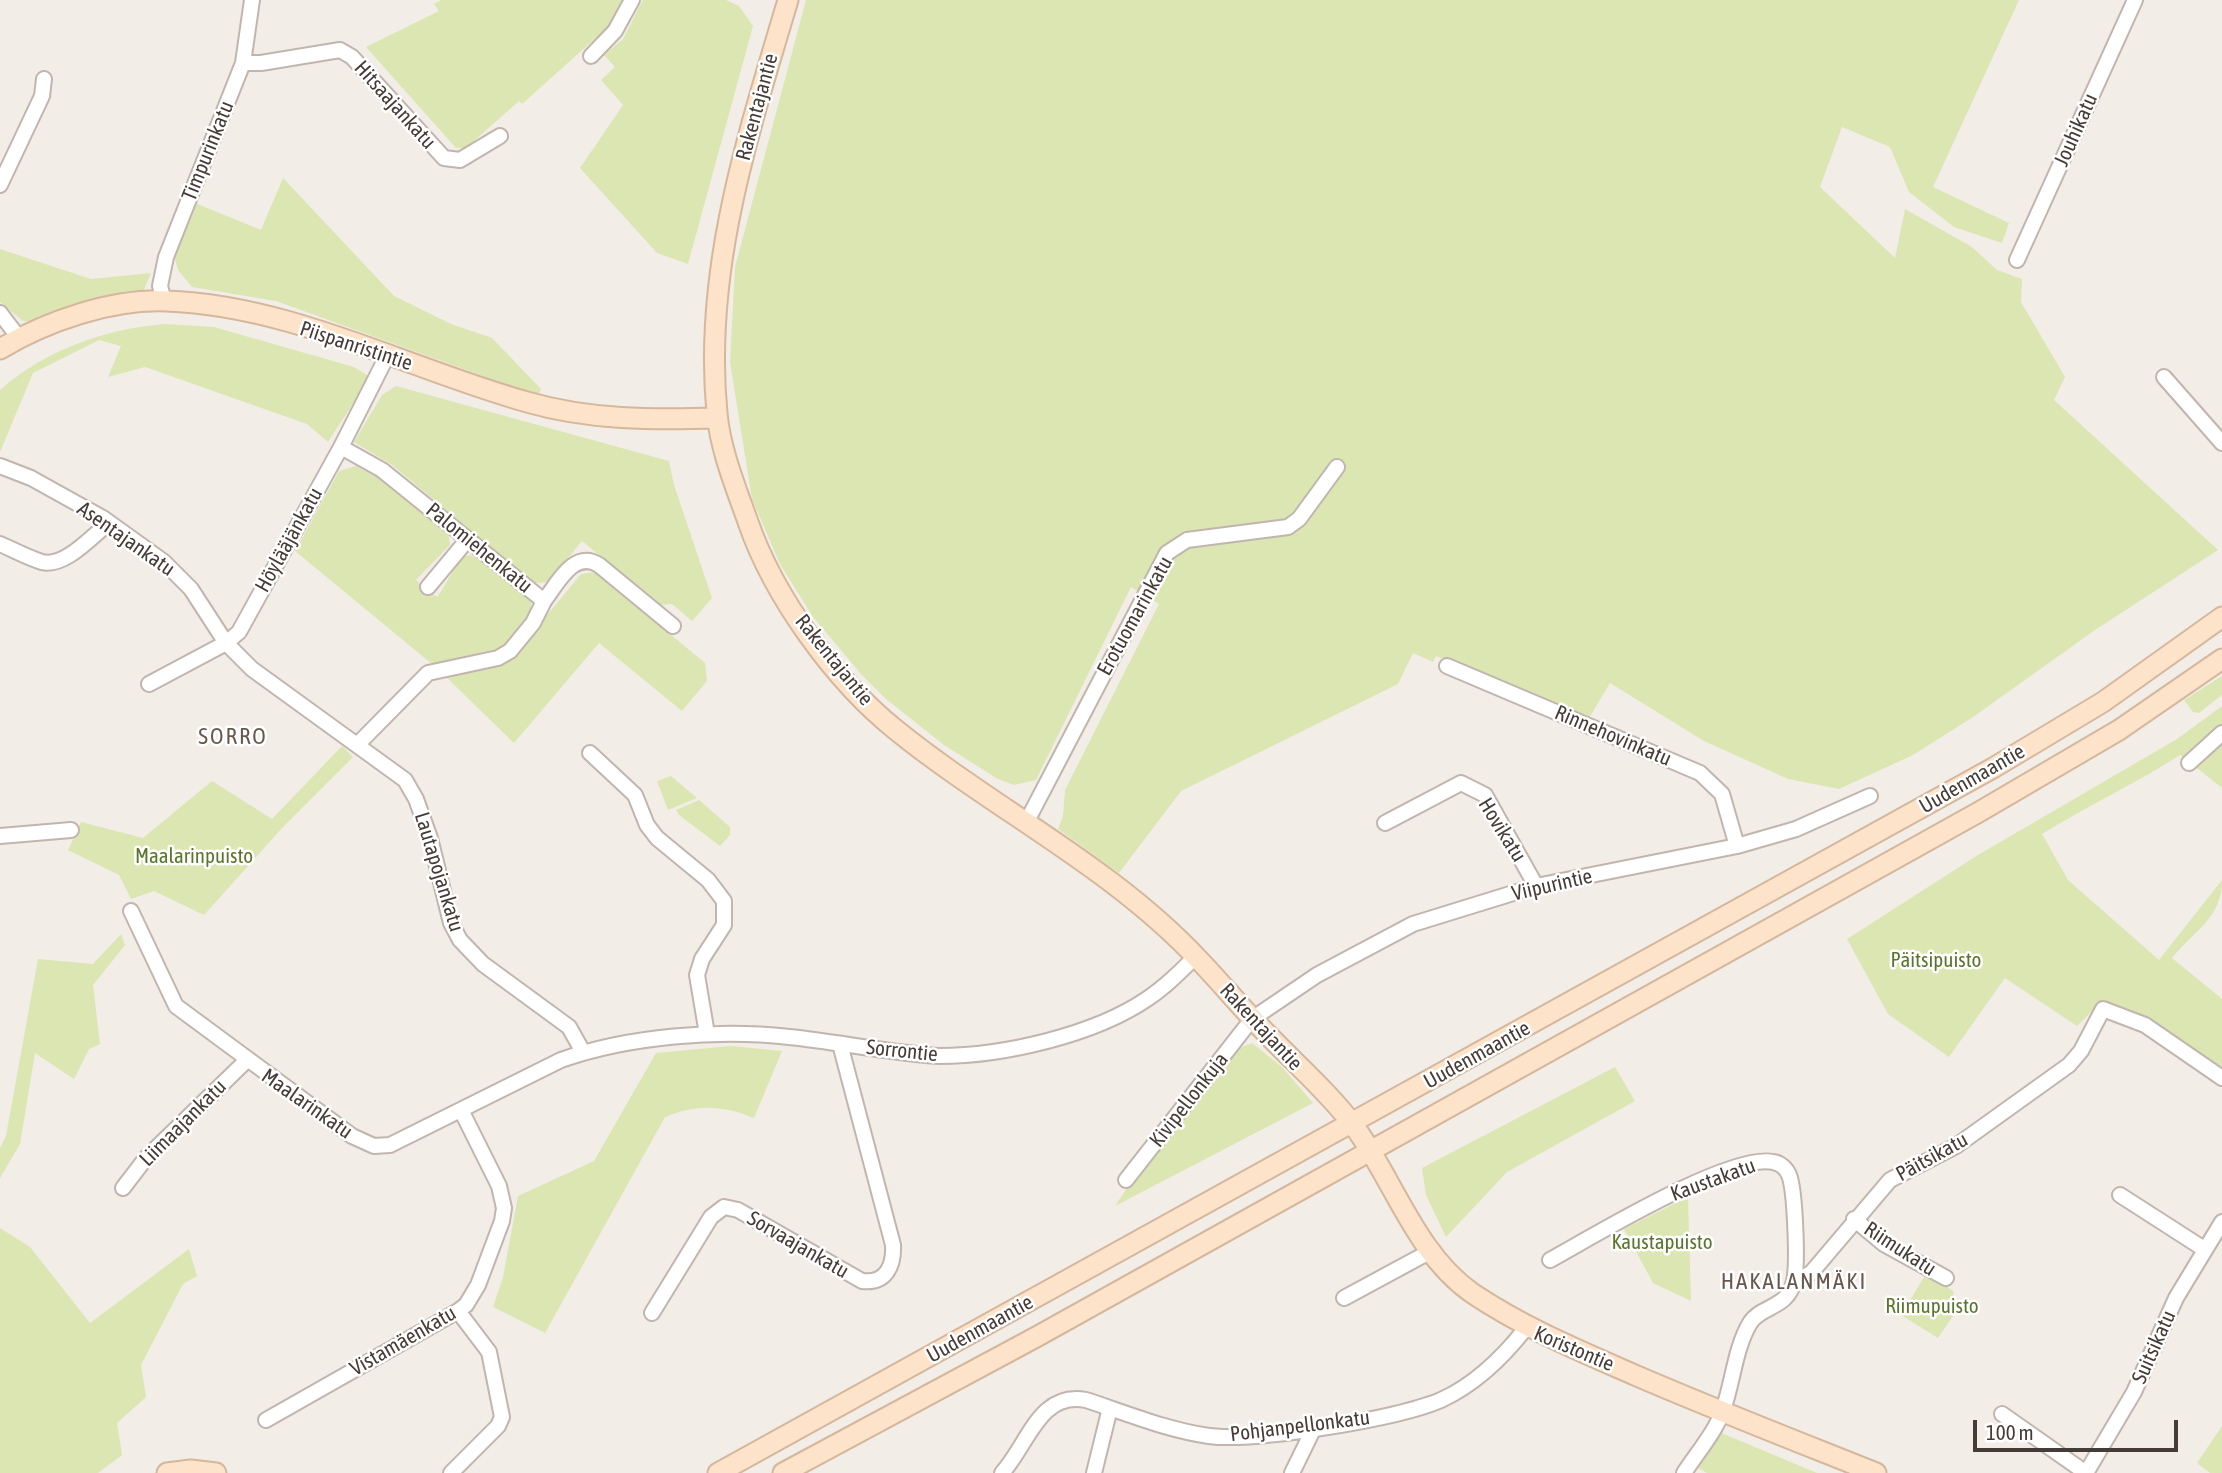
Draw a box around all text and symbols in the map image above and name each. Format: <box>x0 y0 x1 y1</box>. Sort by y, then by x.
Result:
street label: Rakentajantie <box>731 51 783 163</box>
street label: Hitsaajankatu <box>349 56 441 154</box>
street label: Jouhikatu <box>2049 90 2103 170</box>
street label: Timpurinkatu <box>177 97 239 205</box>
street label: Piispanristintie <box>297 316 415 376</box>
street label: Höylääjänkatu <box>250 483 328 597</box>
street label: Asentajankatu <box>72 496 180 582</box>
street label: Palomiehenkatu <box>421 497 537 599</box>
street label: Erotuomarinkatu <box>1092 552 1178 680</box>
street label: Rakentajantie <box>790 609 878 711</box>
street label: Rinnehovinkatu <box>1551 700 1675 772</box>
district label: SORRO <box>199 723 267 751</box>
street label: Uudenmaantie <box>1915 739 2029 819</box>
street label: Hovikatu <box>1473 793 1531 867</box>
street label: Lautapojankatu <box>409 809 469 935</box>
park label: Maalarinpuisto <box>135 843 253 869</box>
street label: Viipurintie <box>1509 864 1595 906</box>
park label: Päitsipuisto <box>1891 947 1981 973</box>
street label: Rakentajantie <box>1214 978 1308 1076</box>
street label: Uudenmaantie <box>1420 1016 1534 1094</box>
street label: Sorrontie <box>865 1035 939 1067</box>
street label: Kivipellonkuja <box>1144 1048 1234 1152</box>
street label: Maalarinkatu <box>257 1063 357 1145</box>
street label: Liimaajankatu <box>134 1074 232 1172</box>
street label: Päitsikatu <box>1892 1127 1972 1187</box>
street label: Kaustakatu <box>1667 1153 1759 1207</box>
street label: Sorvaajankatu <box>743 1206 853 1284</box>
street label: Riimukatu <box>1859 1216 1941 1282</box>
park label: Kaustapuisto <box>1611 1229 1713 1255</box>
district label: HAKALANMÄKI <box>1722 1268 1866 1296</box>
street label: Uudenmaantie <box>923 1290 1037 1368</box>
park label: Riimupuisto <box>1885 1293 1979 1319</box>
street label: Vistamäenkatu <box>346 1301 460 1381</box>
street label: Suitsikatu <box>2127 1307 2181 1387</box>
street label: Koristontie <box>1530 1321 1618 1377</box>
street label: Pohjanpellonkatu <box>1229 1405 1371 1447</box>
scale bar <box>1977 1406 2182 1450</box>
text: 100 m <box>1986 1420 2034 1444</box>

